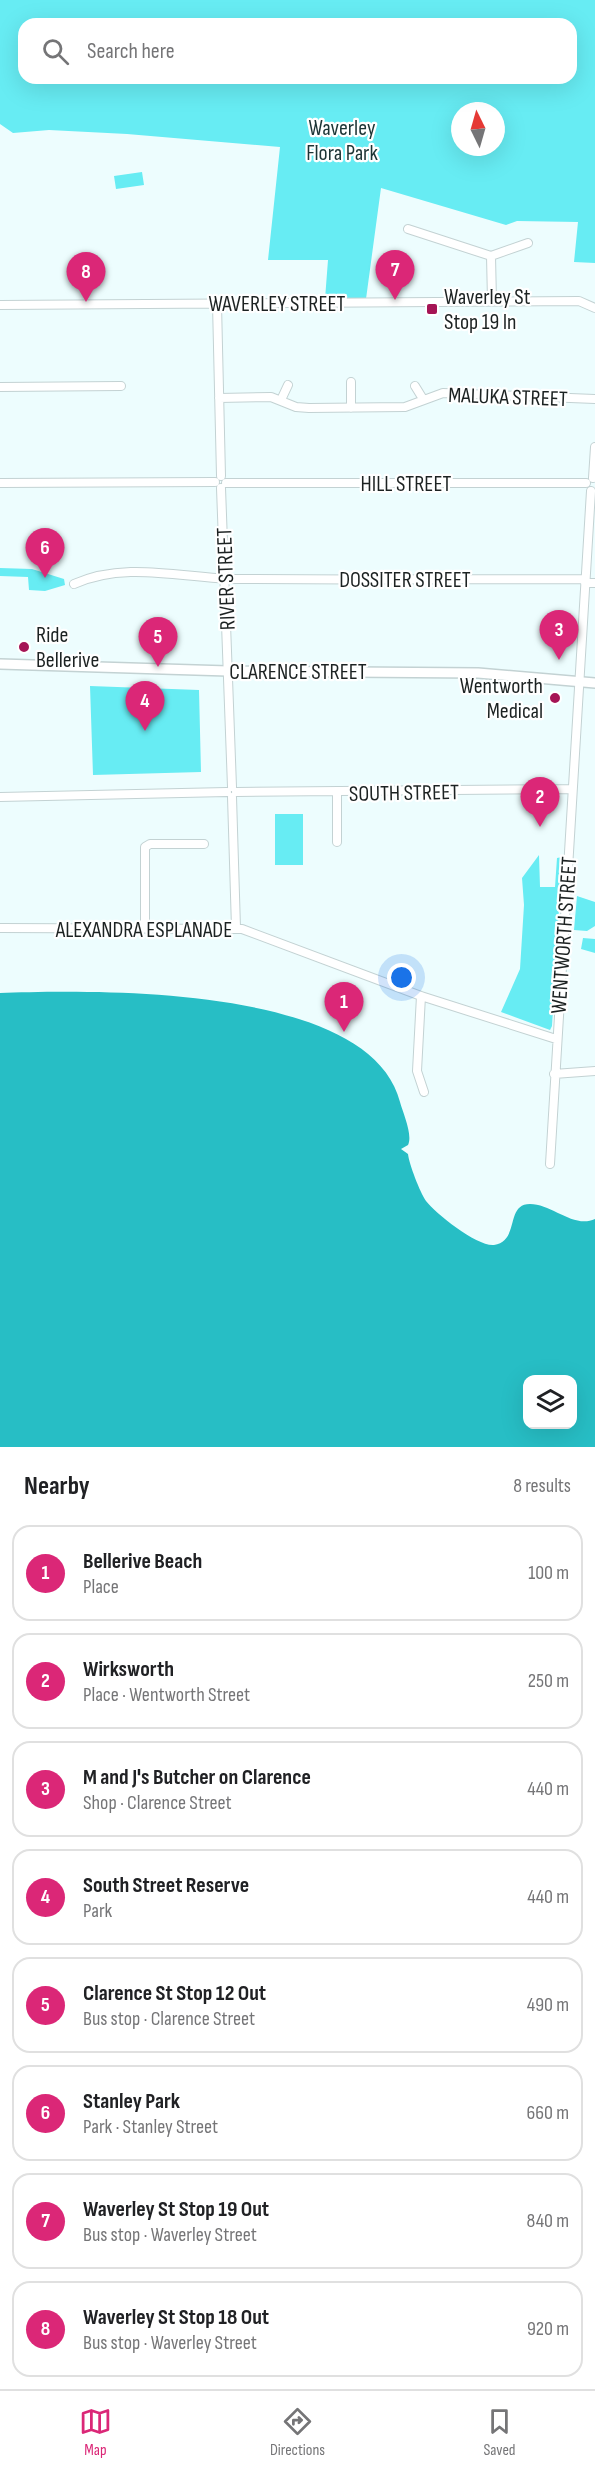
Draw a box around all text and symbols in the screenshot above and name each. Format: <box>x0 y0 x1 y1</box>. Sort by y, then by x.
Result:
search box <box>18 18 577 84</box>
icon: search <box>39 35 72 68</box>
text: Search here <box>87 38 174 65</box>
north arrow <box>451 102 505 156</box>
park label: Waverley Flora Park <box>306 115 378 167</box>
pin: 7 <box>376 250 414 300</box>
pin: 8 <box>66 252 106 302</box>
place label: Waverley St Stop 19 In <box>444 284 531 336</box>
street label: WAVERLEY STREET <box>208 291 346 318</box>
marker: Waverley St Stop 19 In <box>425 302 439 316</box>
street label: MALUKA STREET <box>448 382 568 413</box>
street label: HILL STREET <box>361 471 451 498</box>
street label: RIVER STREET <box>211 527 242 631</box>
pin: 6 <box>26 528 64 578</box>
street label: DOSSITER STREET <box>339 567 471 594</box>
pin: 3 <box>540 610 578 660</box>
pin: 5 <box>138 618 178 667</box>
place label: Ride Bellerive <box>36 622 99 674</box>
marker: Ride Bellerive <box>17 640 31 654</box>
street label: CLARENCE STREET <box>229 659 367 686</box>
place label: Wentworth Medical <box>460 673 543 725</box>
pin: 4 <box>126 682 164 731</box>
marker: Wentworth Medical <box>548 691 562 705</box>
pin: 2 <box>520 778 560 827</box>
street label: SOUTH STREET <box>349 779 459 808</box>
street label: WENTWORTH STREET <box>546 856 583 1015</box>
street label: ALEXANDRA ESPLANADE <box>55 917 232 944</box>
your location <box>387 963 416 992</box>
pin: 1 <box>324 982 364 1032</box>
map controls <box>523 1375 577 1429</box>
button: layers <box>523 1375 577 1429</box>
text: Nearby <box>24 1471 90 1502</box>
text: 8 results <box>513 1474 571 1498</box>
text: Bellerive Beach <box>83 1548 202 1575</box>
text: 1 <box>42 1561 49 1585</box>
text: 100 m <box>528 1561 569 1585</box>
text: Place <box>83 1575 119 1599</box>
text: Wirksworth <box>83 1656 174 1683</box>
text: 2 <box>41 1669 50 1693</box>
text: 250 m <box>528 1669 569 1693</box>
text: Place · Wentworth Street <box>83 1683 250 1707</box>
text: M and J's Butcher on Clarence <box>83 1764 311 1791</box>
text: 3 <box>41 1777 50 1801</box>
text: 440 m <box>527 1777 569 1801</box>
text: Shop · Clarence Street <box>83 1791 232 1815</box>
text: South Street Reserve <box>83 1872 249 1899</box>
text: 4 <box>41 1885 50 1909</box>
text: 440 m <box>527 1885 569 1909</box>
text: Park <box>83 1899 112 1923</box>
text: Clarence St Stop 12 Out <box>83 1980 266 2007</box>
text: 5 <box>41 1993 50 2017</box>
text: 490 m <box>527 1993 569 2017</box>
text: Bus stop · Clarence Street <box>83 2007 255 2031</box>
text: Stanley Park <box>83 2088 180 2115</box>
text: 6 <box>41 2101 50 2125</box>
text: 660 m <box>527 2101 569 2125</box>
text: Park · Stanley Street <box>83 2115 218 2139</box>
text: Waverley St Stop 19 Out <box>83 2196 269 2223</box>
text: 7 <box>41 2209 50 2233</box>
text: 840 m <box>527 2209 569 2233</box>
text: Bus stop · Waverley Street <box>83 2223 257 2247</box>
text: Waverley St Stop 18 Out <box>83 2304 269 2331</box>
text: 8 <box>41 2317 50 2341</box>
text: 920 m <box>527 2317 569 2341</box>
text: Bus stop · Waverley Street <box>83 2331 257 2355</box>
tab: Map <box>79 2405 112 2460</box>
tab: Directions <box>270 2405 325 2460</box>
tab: Saved <box>483 2405 516 2460</box>

